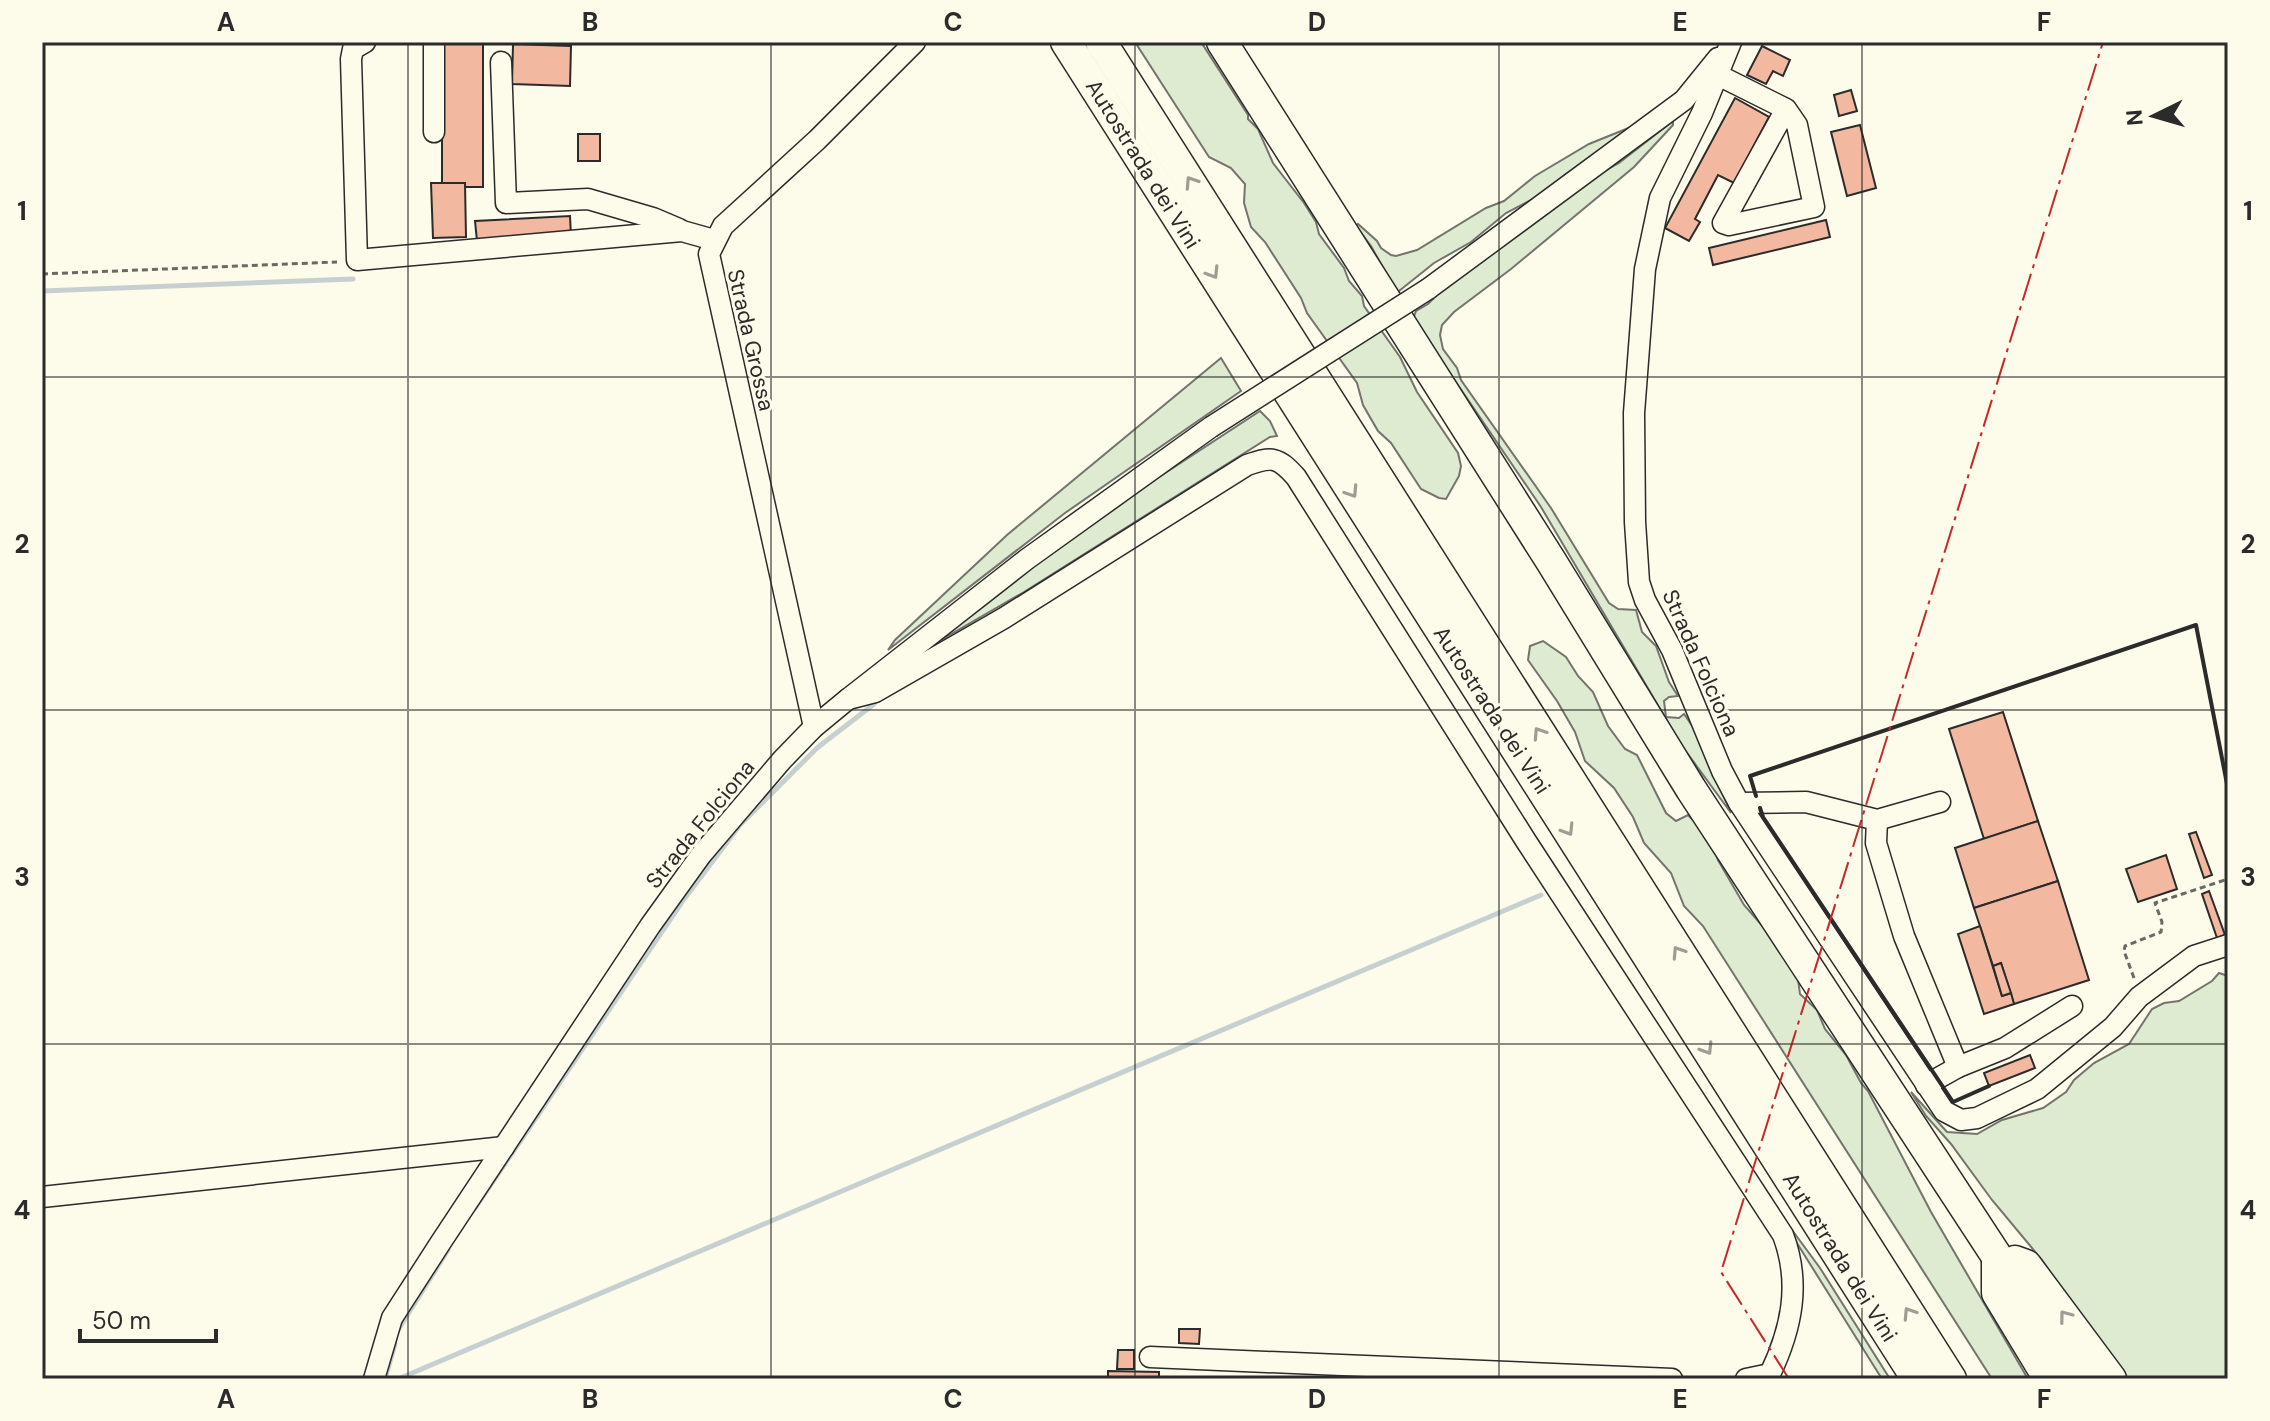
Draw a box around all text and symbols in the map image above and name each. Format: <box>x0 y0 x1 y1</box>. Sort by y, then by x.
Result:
text: A <box>217 5 235 39</box>
text: B <box>582 5 598 39</box>
text: C <box>943 5 963 39</box>
text: D <box>1308 5 1326 39</box>
text: E <box>1672 5 1688 39</box>
text: F <box>2037 5 2051 39</box>
street label: Autostrada dei Vini <box>1079 74 1207 254</box>
north arrow <box>2114 76 2194 156</box>
text: N <box>2119 108 2150 127</box>
one-way arrow <box>1185 176 1200 191</box>
text: 1 <box>17 194 27 228</box>
text: 1 <box>2243 194 2253 228</box>
one-way arrow <box>1203 264 1218 279</box>
street label: Strada Grossa <box>721 266 781 414</box>
one-way arrow <box>1343 484 1358 498</box>
text: 2 <box>14 527 30 561</box>
text: 2 <box>2240 527 2256 561</box>
street label: Strada Folciona <box>1656 585 1746 741</box>
street label: Autostrada dei Vini <box>1427 621 1557 799</box>
one-way arrow <box>1533 727 1548 742</box>
street label: Strada Folciona <box>639 754 761 894</box>
one-way arrow <box>1558 821 1573 835</box>
text: 3 <box>14 860 30 894</box>
text: 3 <box>2240 860 2256 894</box>
one-way arrow <box>1673 947 1688 961</box>
one-way arrow <box>1698 1040 1713 1055</box>
street label: Autostrada dei Vini <box>1776 1167 1904 1347</box>
text: 4 <box>14 1193 30 1227</box>
text: 4 <box>2240 1193 2256 1227</box>
scale bar <box>80 1293 216 1343</box>
text: 50 m <box>92 1305 151 1336</box>
one-way arrow <box>1903 1307 1918 1322</box>
one-way arrow <box>2060 1311 2074 1325</box>
text: A <box>217 1382 235 1416</box>
text: B <box>582 1382 598 1416</box>
text: C <box>943 1382 963 1416</box>
text: D <box>1308 1382 1326 1416</box>
text: E <box>1672 1382 1688 1416</box>
text: F <box>2037 1382 2051 1416</box>

